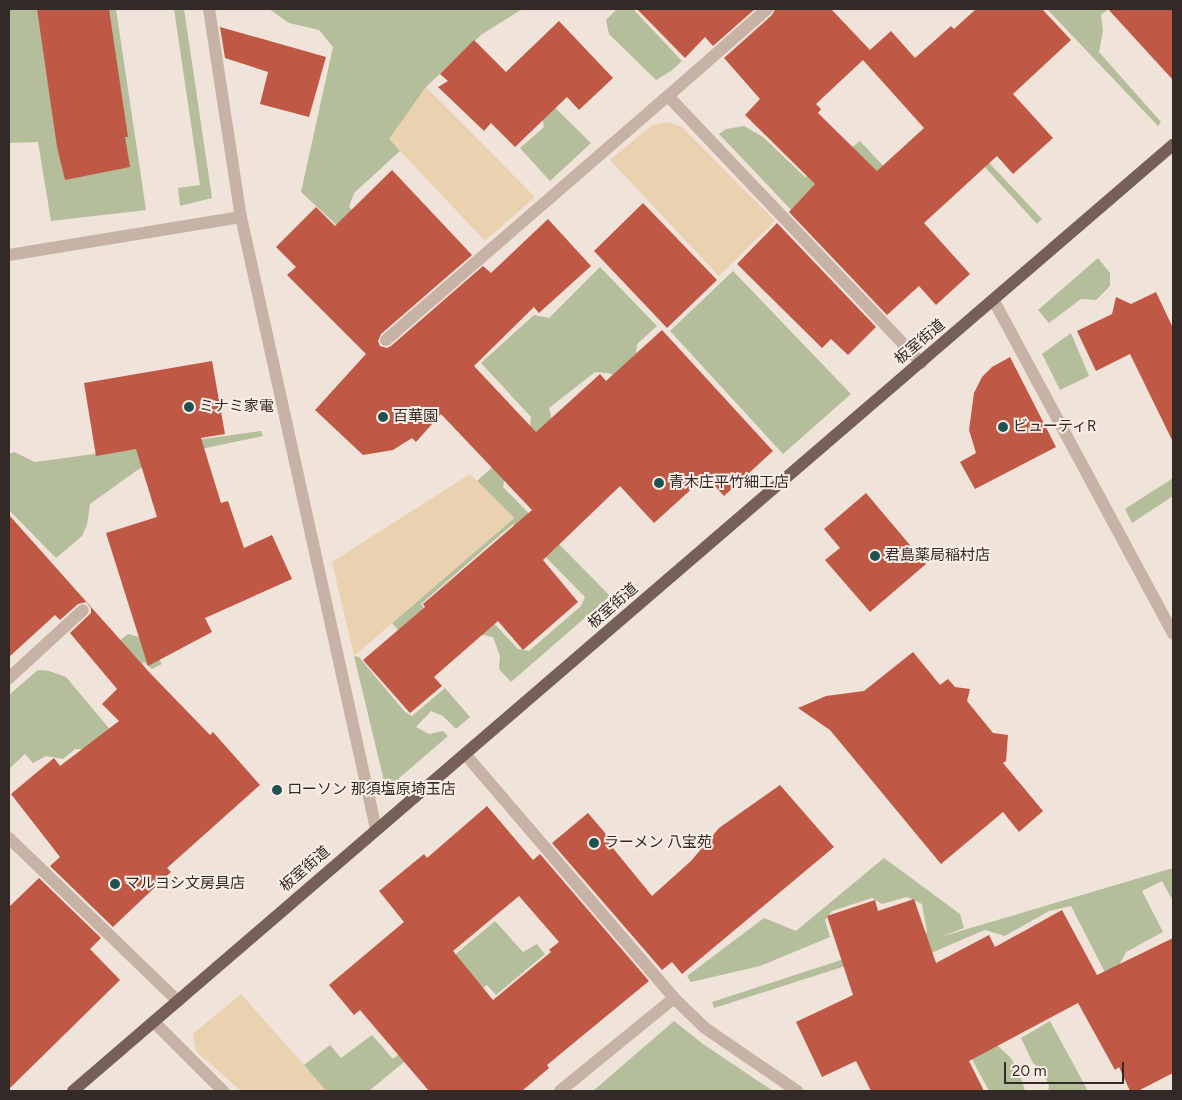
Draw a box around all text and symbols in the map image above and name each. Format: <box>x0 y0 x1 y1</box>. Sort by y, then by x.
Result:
street label: 板室街道 <box>891 316 949 368</box>
place label: ミナミ家電 <box>199 398 274 416</box>
marker: ミナミ家電 <box>183 401 195 413</box>
place label: 百華園 <box>393 408 438 426</box>
marker: 百華園 <box>377 411 389 423</box>
place label: ビューティR <box>1013 418 1097 436</box>
marker: ビューティR <box>997 421 1009 433</box>
place label: 青木庄平竹細工店 <box>669 474 789 492</box>
marker: 青木庄平竹細工店 <box>653 477 665 489</box>
place label: 君島薬局稲村店 <box>885 547 990 565</box>
marker: 君島薬局稲村店 <box>869 550 881 562</box>
street label: 板室街道 <box>584 580 642 632</box>
place label: ローソン 那須塩原埼玉店 <box>287 781 456 799</box>
marker: ローソン 那須塩原埼玉店 <box>271 784 283 796</box>
place label: ラーメン 八宝苑 <box>604 834 713 852</box>
marker: ラーメン 八宝苑 <box>588 837 600 849</box>
street label: 板室街道 <box>276 843 334 895</box>
place label: マルヨシ文房具店 <box>125 875 245 893</box>
marker: マルヨシ文房具店 <box>109 878 121 890</box>
scale bar <box>1007 1052 1127 1084</box>
text: 20 m <box>1012 1062 1046 1080</box>

